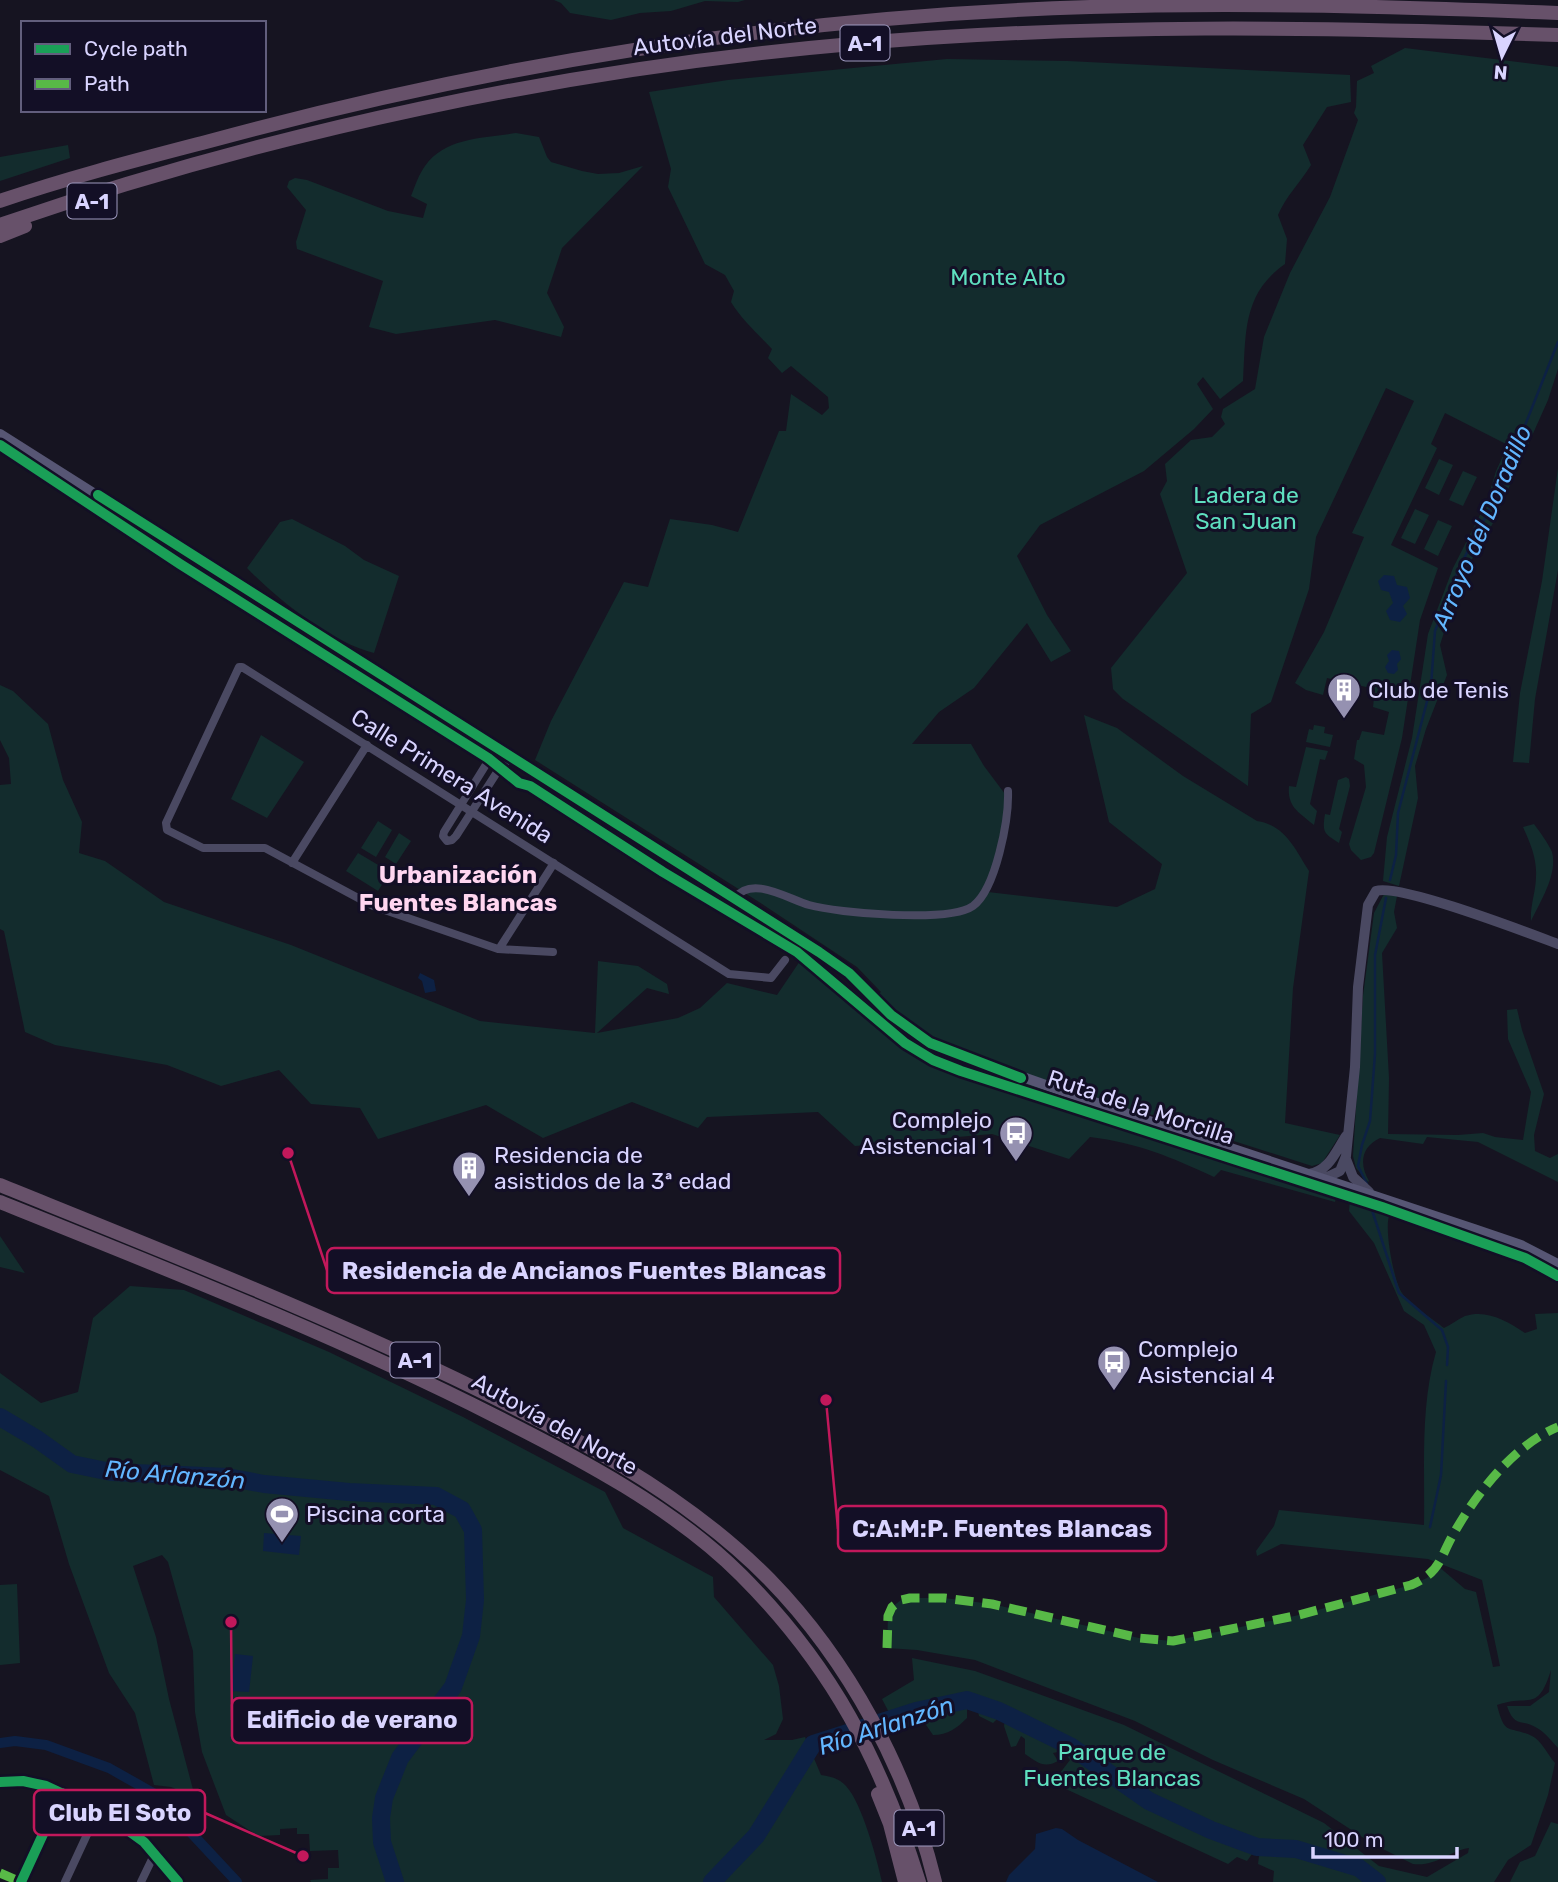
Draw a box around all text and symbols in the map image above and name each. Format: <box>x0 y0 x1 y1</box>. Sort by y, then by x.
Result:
street label: Autovía del Norte <box>631 11 819 61</box>
legend <box>21 21 266 112</box>
north arrow <box>1467 21 1537 91</box>
road number: A-1 <box>840 26 890 60</box>
text: Cycle path <box>84 36 188 61</box>
text: N <box>1493 60 1508 84</box>
text: Path <box>84 71 130 96</box>
road number: A-1 <box>68 184 116 218</box>
park label: Monte Alto <box>950 263 1066 291</box>
water label: Arroyo del Doradillo <box>1426 421 1538 635</box>
park label: Ladera de San Juan <box>1193 481 1299 535</box>
building icon: Club de Tenis <box>1325 671 1363 720</box>
place label: Club de Tenis <box>1368 676 1509 704</box>
street label: Calle Primera Avenida <box>346 703 558 849</box>
district label: Urbanización Fuentes Blancas <box>359 861 557 917</box>
street label: Ruta de la Morcilla <box>1044 1064 1238 1150</box>
place label: Complejo Asistencial 1 <box>860 1106 992 1160</box>
bus stop icon: Complejo Asistencial 1 <box>997 1114 1035 1163</box>
place label: Residencia de asistidos de la 3ª edad <box>494 1141 731 1195</box>
building icon: Residencia de asistidos de la 3ª edad <box>450 1149 488 1198</box>
callout: Residencia de Ancianos Fuentes Blancas <box>327 1248 840 1293</box>
text: Residencia de Ancianos Fuentes Blancas <box>342 1257 826 1285</box>
place label: Complejo Asistencial 4 <box>1138 1335 1275 1389</box>
road number: A-1 <box>390 1342 440 1378</box>
bus stop icon: Complejo Asistencial 4 <box>1095 1343 1133 1392</box>
street label: Autovía del Norte <box>467 1367 643 1481</box>
water label: Río Arlanzón <box>104 1455 246 1495</box>
sports icon: Piscina corta <box>263 1495 301 1544</box>
place label: Piscina corta <box>306 1500 445 1528</box>
callout: C:A:M:P. Fuentes Blancas <box>838 1506 1166 1551</box>
text: C:A:M:P. Fuentes Blancas <box>852 1515 1152 1543</box>
water label: Río Arlanzón <box>815 1691 957 1761</box>
callout: Edificio de verano <box>232 1698 472 1743</box>
text: Edificio de verano <box>246 1706 458 1734</box>
park label: Parque de Fuentes Blancas <box>1023 1738 1201 1792</box>
callout: Club El Soto <box>34 1790 205 1835</box>
text: Club El Soto <box>48 1799 192 1827</box>
road number: A-1 <box>894 1811 944 1846</box>
scale bar <box>1313 1815 1456 1859</box>
text: 100 m <box>1324 1827 1383 1852</box>

